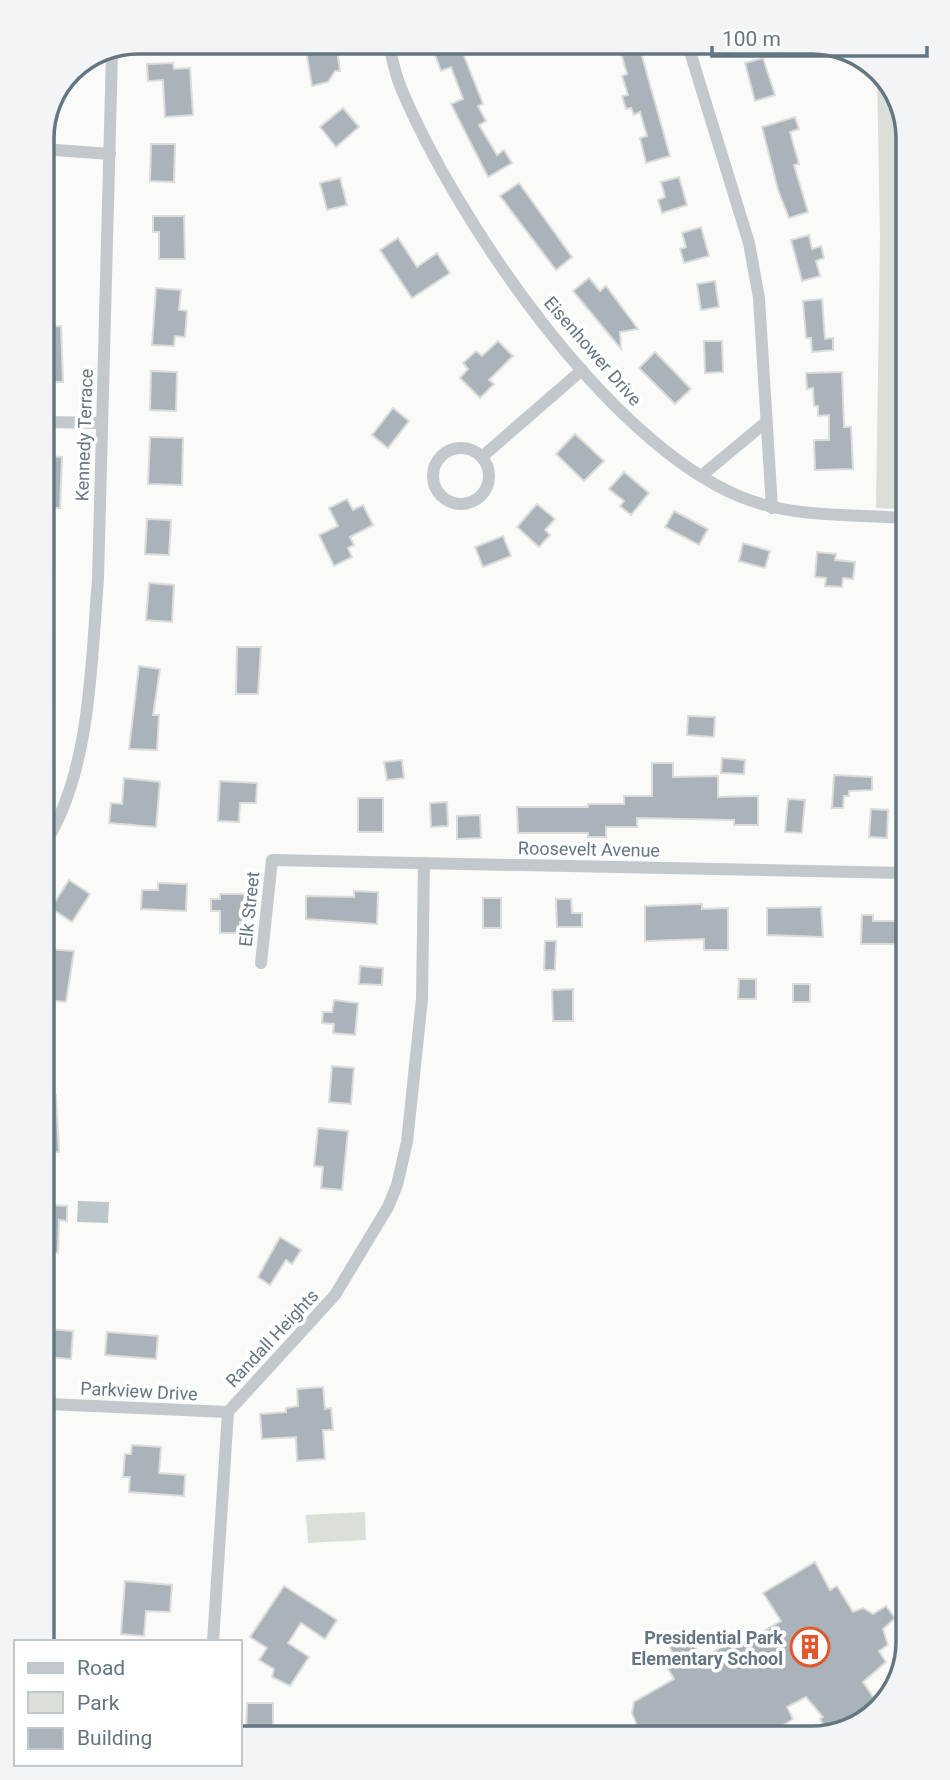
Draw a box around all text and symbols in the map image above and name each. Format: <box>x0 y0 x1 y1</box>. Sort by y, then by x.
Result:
scale bar <box>712 14 927 58</box>
text: 100 m <box>722 27 781 51</box>
street label: Eisenhower Drive <box>540 292 646 410</box>
street label: Kennedy Terrace <box>71 368 97 502</box>
street label: Roosevelt Avenue <box>518 837 660 861</box>
street label: Elk Street <box>235 870 263 948</box>
street label: Randall Heights <box>221 1285 323 1391</box>
street label: Parkview Drive <box>80 1377 198 1405</box>
building icon: Presidential Park Elementary School <box>789 1626 831 1668</box>
place label: Presidential Park Elementary School <box>631 1627 783 1669</box>
legend <box>14 1640 242 1766</box>
text: Road <box>77 1656 125 1680</box>
text: Park <box>77 1691 120 1715</box>
text: Building <box>77 1726 152 1750</box>

